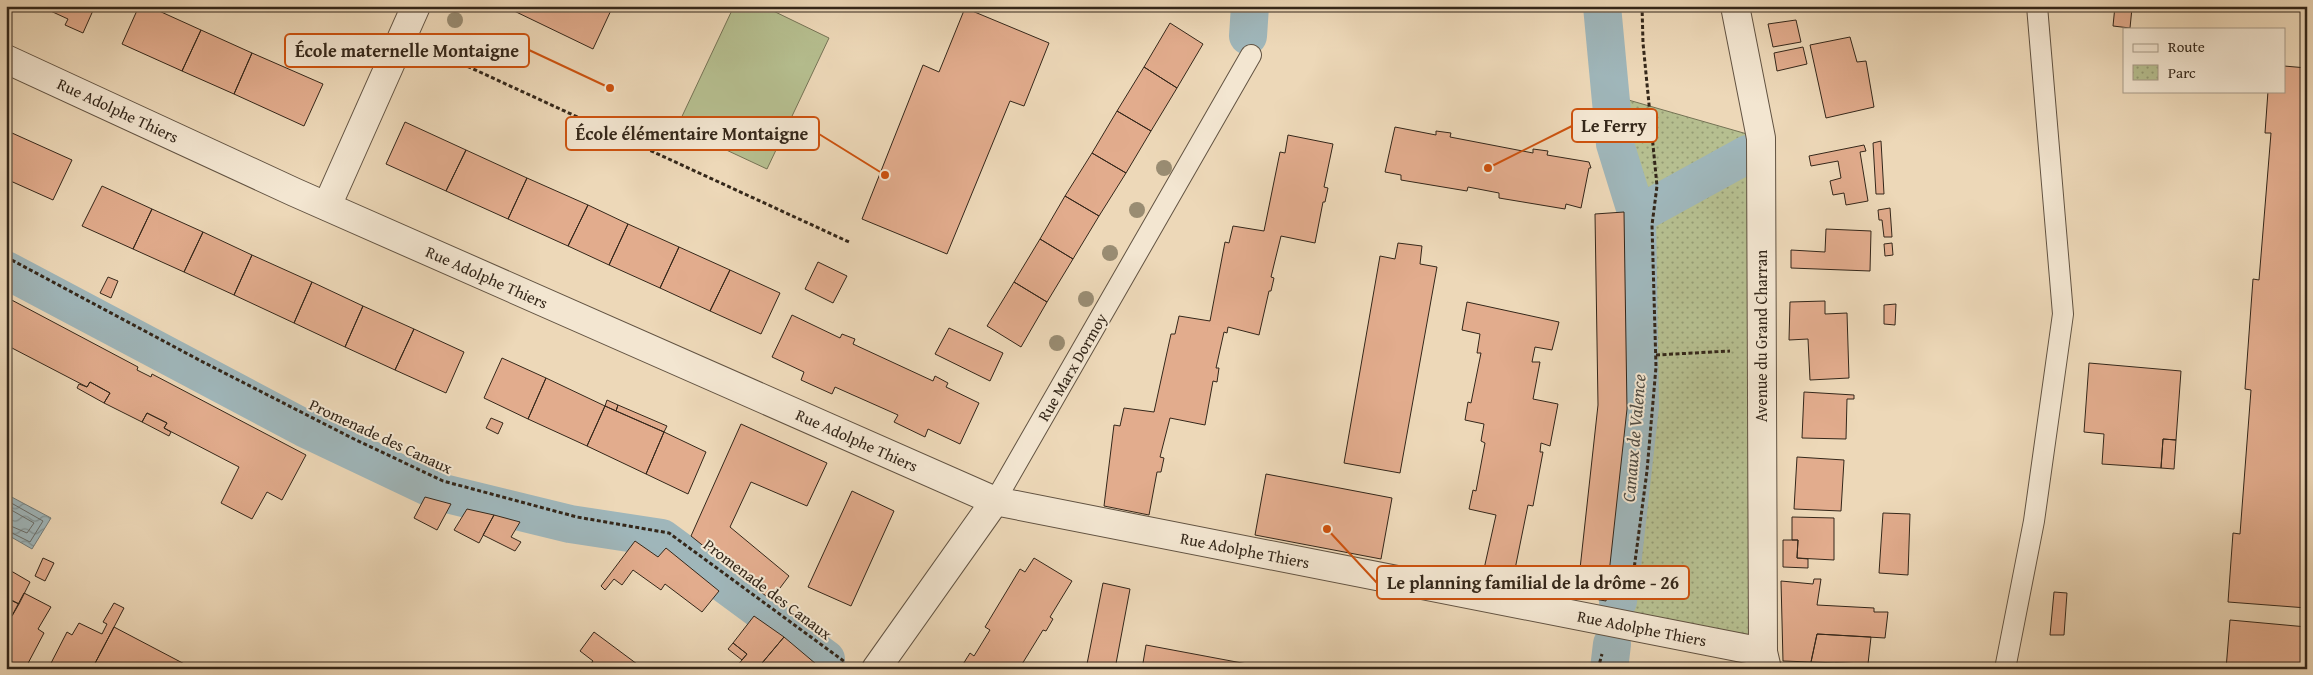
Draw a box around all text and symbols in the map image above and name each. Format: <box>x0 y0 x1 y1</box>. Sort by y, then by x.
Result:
legend <box>2123 28 2286 92</box>
callout: École maternelle Montaigne <box>285 34 529 67</box>
text: Route <box>2168 36 2205 57</box>
text: École maternelle Montaigne <box>295 37 519 64</box>
text: Parc <box>2168 62 2196 83</box>
street label: Rue Adolphe Thiers <box>53 71 183 149</box>
callout: Le Ferry <box>1572 109 1657 142</box>
text: Le Ferry <box>1581 112 1647 139</box>
callout: École élémentaire Montaigne <box>566 117 819 150</box>
text: École élémentaire Montaigne <box>576 120 809 147</box>
street label: Rue Adolphe Thiers <box>422 239 552 315</box>
street label: Avenue du Grand Charran <box>1749 250 1773 422</box>
street label: Rue Marx Dormoy <box>1031 308 1113 426</box>
water label: Canaux de Valence <box>1614 373 1653 503</box>
street label: Promenade des Canaux <box>306 392 457 480</box>
street label: Rue Adolphe Thiers <box>792 402 922 478</box>
street label: Rue Adolphe Thiers <box>1178 526 1312 574</box>
street label: Promenade des Canaux <box>699 533 838 646</box>
callout: Le planning familial de la drôme - 26 <box>1377 566 1689 599</box>
text: Le planning familial de la drôme - 26 <box>1387 569 1679 596</box>
street label: Rue Adolphe Thiers <box>1575 604 1709 652</box>

